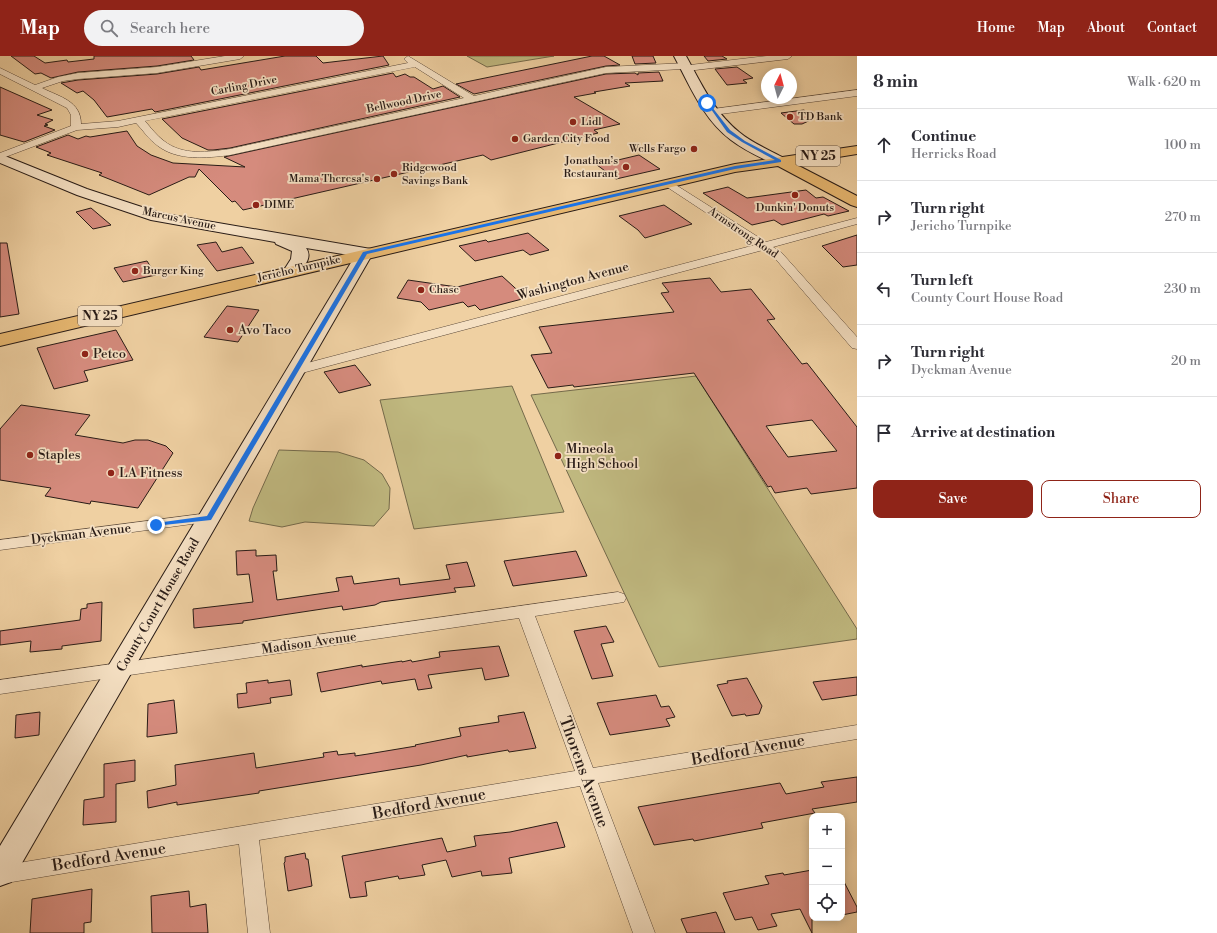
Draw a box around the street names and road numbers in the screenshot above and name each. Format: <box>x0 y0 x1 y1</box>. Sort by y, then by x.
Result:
street label: Carling Drive <box>210 73 279 99</box>
street label: Bellwood Drive <box>364 87 443 117</box>
road number: NY 25 <box>796 146 840 166</box>
street label: Marcus Avenue <box>141 204 218 234</box>
street label: Armstrong Road <box>704 204 781 262</box>
street label: Jericho Turnpike <box>255 253 342 286</box>
street label: Washington Avenue <box>515 258 631 304</box>
road number: NY 25 <box>78 306 122 326</box>
street label: Dyckman Avenue <box>30 520 132 548</box>
street label: County Court House Road <box>113 535 203 675</box>
street label: Madison Avenue <box>260 628 358 658</box>
street label: Thorens Avenue <box>555 714 613 830</box>
street label: Bedford Avenue <box>689 730 806 770</box>
street label: Bedford Avenue <box>370 784 487 824</box>
street label: Bedford Avenue <box>50 838 167 876</box>

